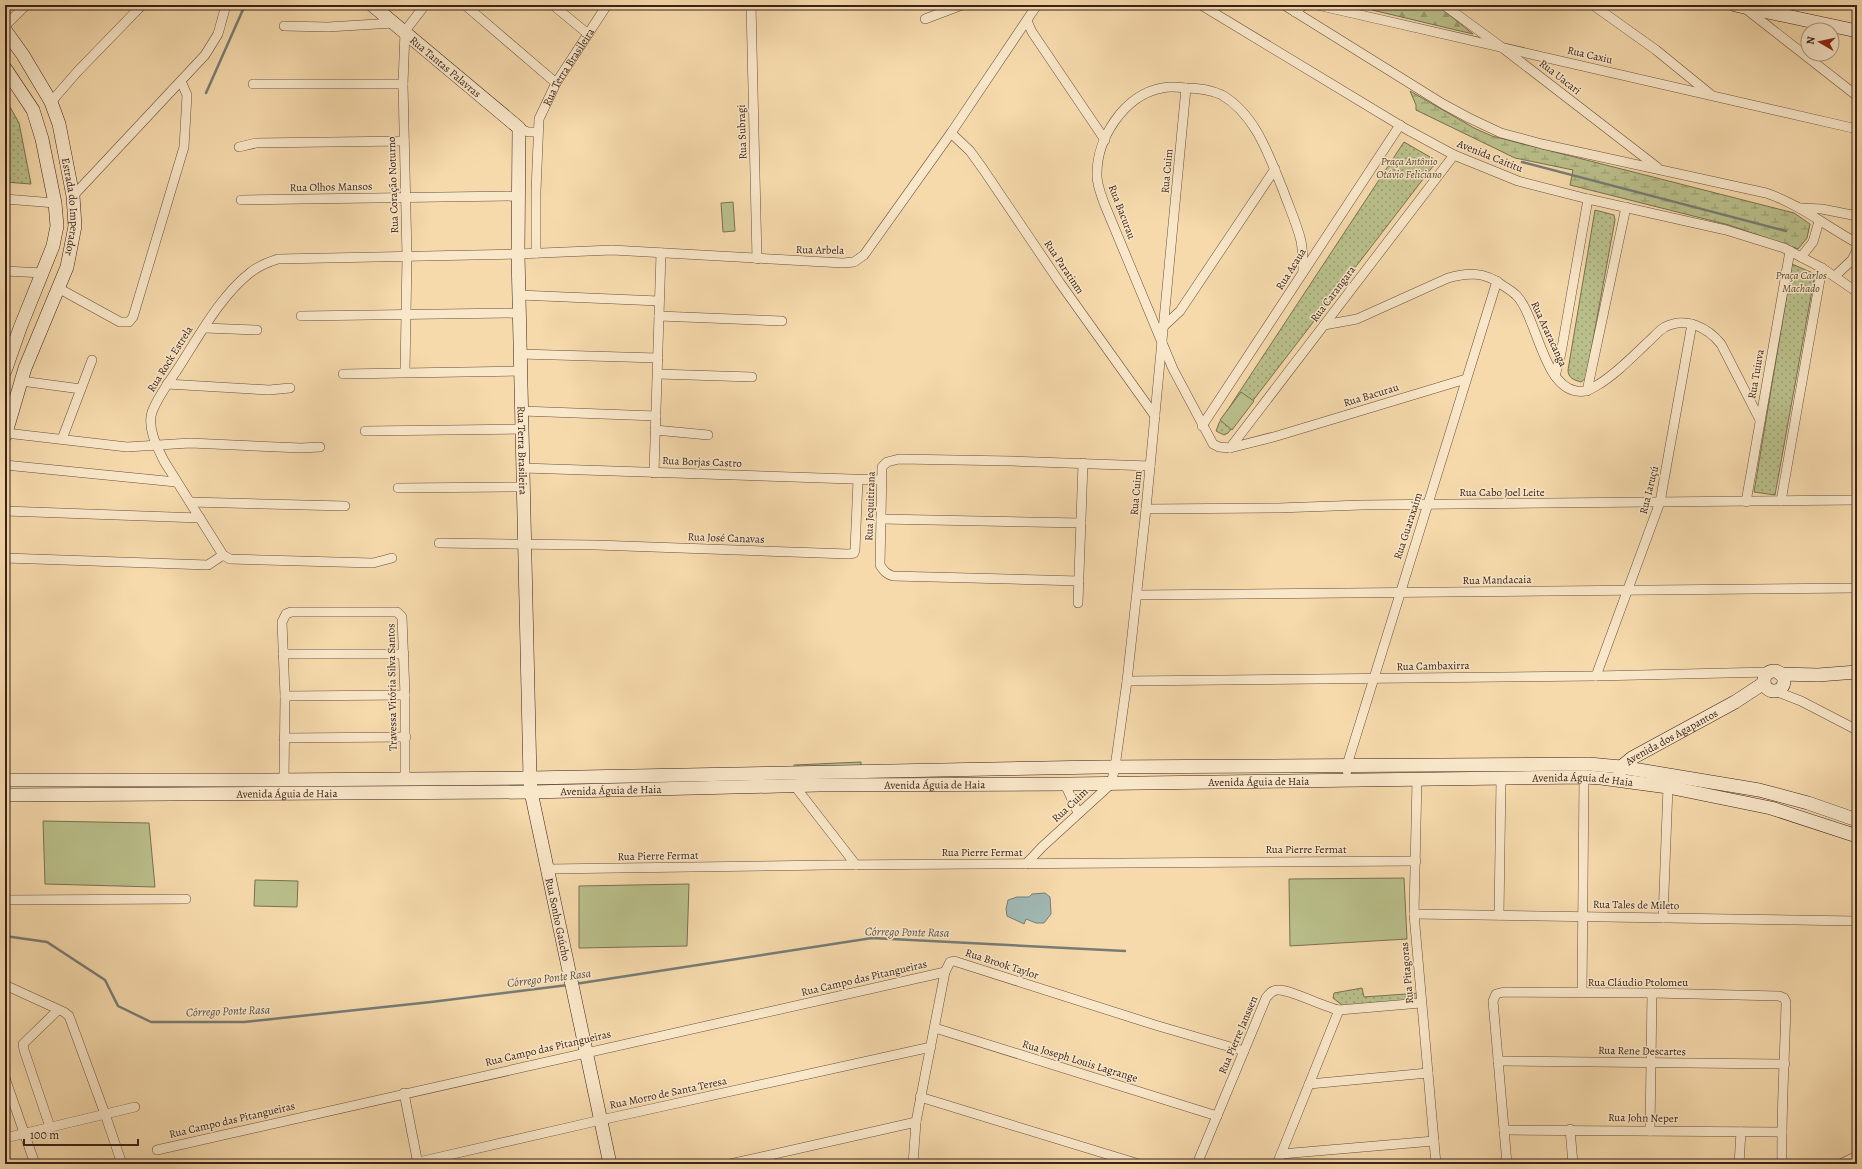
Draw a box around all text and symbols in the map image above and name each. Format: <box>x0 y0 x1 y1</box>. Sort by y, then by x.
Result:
north arrow <box>1800 22 1840 62</box>
street label: Rua Terra Brasileira <box>539 24 598 108</box>
street label: Rua Tantas Palavras <box>407 32 485 101</box>
text: N <box>1803 35 1819 46</box>
street label: Rua Caxiu <box>1566 43 1614 67</box>
street label: Rua Uacari <box>1536 56 1584 98</box>
street label: Rua Subragi <box>734 104 750 160</box>
street label: Rua Coração Noturno <box>384 136 402 234</box>
street label: Avenida Caititu <box>1454 136 1525 176</box>
street label: Rua Cuim <box>1158 148 1176 194</box>
park label: Praça Antônio Otávio Feliciano <box>1376 154 1442 182</box>
street label: Estrada do Imperador <box>58 156 83 257</box>
street label: Rua Olhos Mansos <box>290 179 372 195</box>
street label: Rua Bacurau <box>1105 183 1139 241</box>
street label: Rua Paratinm <box>1041 237 1087 297</box>
street label: Rua Arbela <box>796 242 845 258</box>
street label: Rua Acaua <box>1272 245 1310 293</box>
street label: Rua Carangara <box>1307 262 1360 325</box>
park label: Praça Carlos Machado <box>1775 268 1827 296</box>
street label: Rua Araracanga <box>1527 299 1571 370</box>
street label: Rua Rock Estrela <box>144 322 197 395</box>
street label: Rua Tuiuva <box>1744 347 1768 400</box>
street label: Rua Bacurau <box>1341 379 1401 411</box>
street label: Rua Terra Brasileira <box>514 406 531 496</box>
street label: Rua Borjas Castro <box>662 453 743 471</box>
street label: Rua Iaruçú <box>1636 464 1662 516</box>
street label: Rua Jequitirana <box>861 470 879 541</box>
street label: Rua Cuim <box>1127 470 1145 516</box>
street label: Rua Cabo Joel Leite <box>1459 485 1545 500</box>
street label: Rua Guaraxaim <box>1390 491 1426 561</box>
street label: Rua José Canavas <box>687 529 765 547</box>
street label: Rua Mandacaia <box>1462 572 1532 588</box>
street label: Travessa Vitória Silva Santos <box>383 623 401 751</box>
street label: Rua Cambaxirra <box>1396 658 1471 674</box>
street label: Avenida dos Agapantos <box>1621 705 1720 769</box>
street label: Avenida Águia de Haia <box>1531 769 1635 790</box>
street label: Avenida Águia de Haia <box>1207 773 1310 790</box>
street label: Avenida Águia de Haia <box>883 777 986 792</box>
street label: Avenida Águia de Haia <box>559 781 663 799</box>
street label: Rua Cuim <box>1049 784 1091 826</box>
street label: Avenida Águia de Haia <box>235 786 338 801</box>
street label: Rua Pierre Fermat <box>1265 842 1347 857</box>
street label: Rua Pierre Fermat <box>941 845 1023 860</box>
street label: Rua Pierre Fermat <box>617 848 699 864</box>
street label: Rua Sonho Gaúcho <box>542 876 574 963</box>
street label: Rua Tales de Mileto <box>1593 897 1680 913</box>
water label: Córrego Ponte Rasa <box>865 923 950 941</box>
street label: Rua Pitagoras <box>1397 941 1417 1005</box>
street label: Rua Brook Taylor <box>963 945 1041 983</box>
street label: Rua Campo das Pitangueiras <box>800 956 928 1000</box>
water label: Córrego Ponte Rasa <box>506 965 592 991</box>
street label: Rua Cláudio Ptolomeu <box>1588 975 1688 990</box>
street label: Rua Pierre Janssen <box>1215 994 1261 1076</box>
water label: Córrego Ponte Rasa <box>185 1002 271 1020</box>
street label: Rua Campo das Pitangueiras <box>484 1026 612 1070</box>
street label: Rua Joseph Louis Lagrange <box>1020 1036 1140 1086</box>
street label: Rua Rene Descartes <box>1598 1043 1686 1059</box>
street label: Rua Morro de Santa Teresa <box>608 1073 729 1113</box>
street label: Rua Campo das Pitangueiras <box>168 1098 296 1142</box>
street label: Rua John Neper <box>1608 1110 1678 1126</box>
scale bar <box>24 1121 138 1147</box>
text: 100 m <box>30 1127 59 1143</box>

